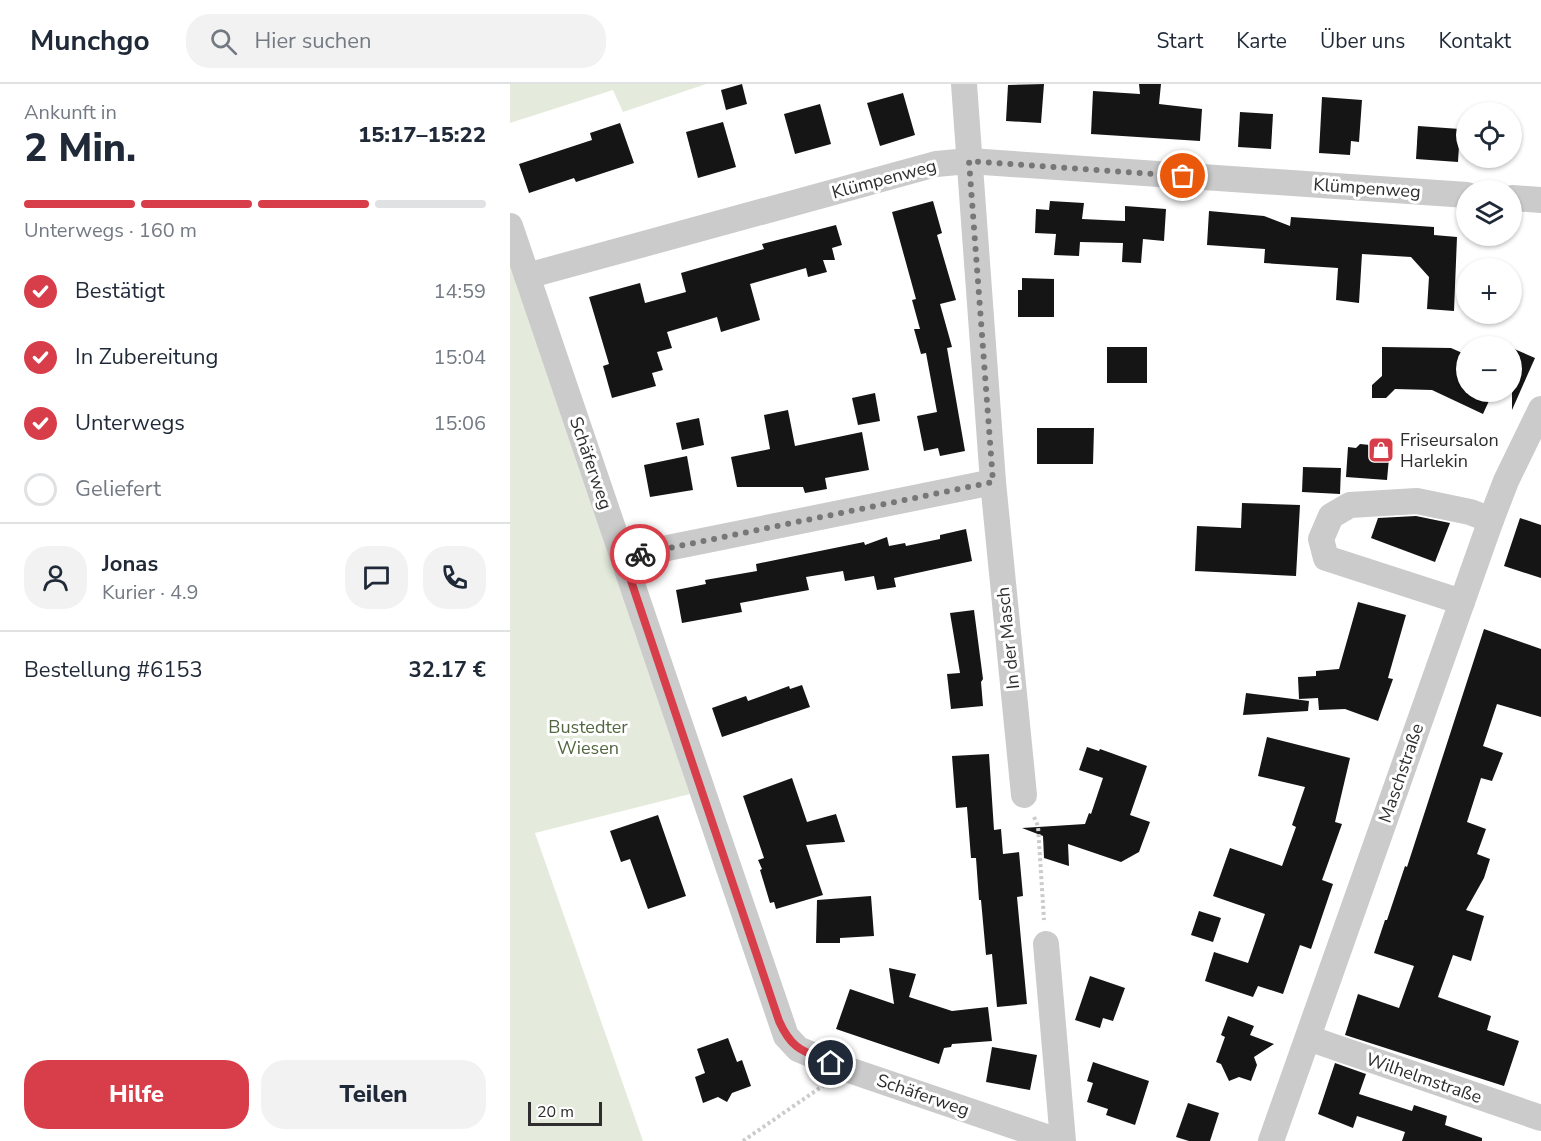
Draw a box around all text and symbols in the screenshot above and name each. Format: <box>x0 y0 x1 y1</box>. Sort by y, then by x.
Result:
search box <box>186 14 606 68</box>
text: Munchgo <box>30 22 150 60</box>
icon: search <box>207 25 240 58</box>
text: Hier suchen <box>255 26 371 56</box>
text: Start <box>1156 27 1203 55</box>
text: Karte <box>1236 27 1287 55</box>
text: Über uns <box>1320 27 1405 55</box>
text: Kontakt <box>1438 27 1511 55</box>
text: Ankunft in <box>24 99 117 126</box>
map controls <box>1456 102 1522 402</box>
button: locate <box>1456 102 1522 168</box>
text: 15:17–15:22 <box>358 120 486 150</box>
text: 2 Min. <box>24 122 136 175</box>
pin <box>1157 150 1208 201</box>
street label: Klümpenweg <box>829 154 939 204</box>
icon: bag <box>1166 159 1199 192</box>
street label: Klümpenweg <box>1313 172 1421 204</box>
button: layers <box>1456 180 1522 246</box>
text: Unterwegs · 160 m <box>24 217 197 244</box>
button: + <box>1456 258 1522 324</box>
icon: check <box>24 275 57 308</box>
text: Bestätigt <box>75 276 165 306</box>
text: 14:59 <box>433 278 486 305</box>
button: − <box>1456 336 1522 402</box>
icon: check <box>24 341 57 374</box>
text: In Zubereitung <box>75 342 218 372</box>
text: 15:04 <box>433 344 486 371</box>
icon: check <box>24 407 57 440</box>
text: Unterwegs <box>75 408 185 438</box>
text: 15:06 <box>433 410 486 437</box>
street label: Schäferweg <box>564 413 618 513</box>
place label: Friseursalon Harlekin <box>1400 428 1499 473</box>
shop icon: Friseursalon Harlekin <box>1366 435 1396 465</box>
text: Geliefert <box>75 474 161 504</box>
courier <box>610 524 670 584</box>
icon: bike <box>624 538 657 571</box>
button: person <box>24 546 87 609</box>
button: chat <box>345 546 408 609</box>
button: phone <box>423 546 486 609</box>
text: Jonas <box>102 549 158 579</box>
text: Kurier · 4.9 <box>102 579 199 606</box>
street label: In der Masch <box>991 586 1025 690</box>
text: Bestellung #6153 <box>24 655 203 685</box>
text: 32.17 € <box>409 655 486 685</box>
park label: Bustedter Wiesen <box>548 715 628 760</box>
street label: Maschstraße <box>1373 720 1429 826</box>
pin <box>805 1037 856 1088</box>
icon: home <box>814 1046 847 1079</box>
street label: Wilhelmstraße <box>1363 1047 1485 1109</box>
button: Hilfe <box>24 1060 249 1129</box>
button: Teilen <box>261 1060 486 1129</box>
street label: Schäferweg <box>873 1068 973 1122</box>
scale bar <box>528 1099 602 1126</box>
text: 20 m <box>537 1101 574 1123</box>

